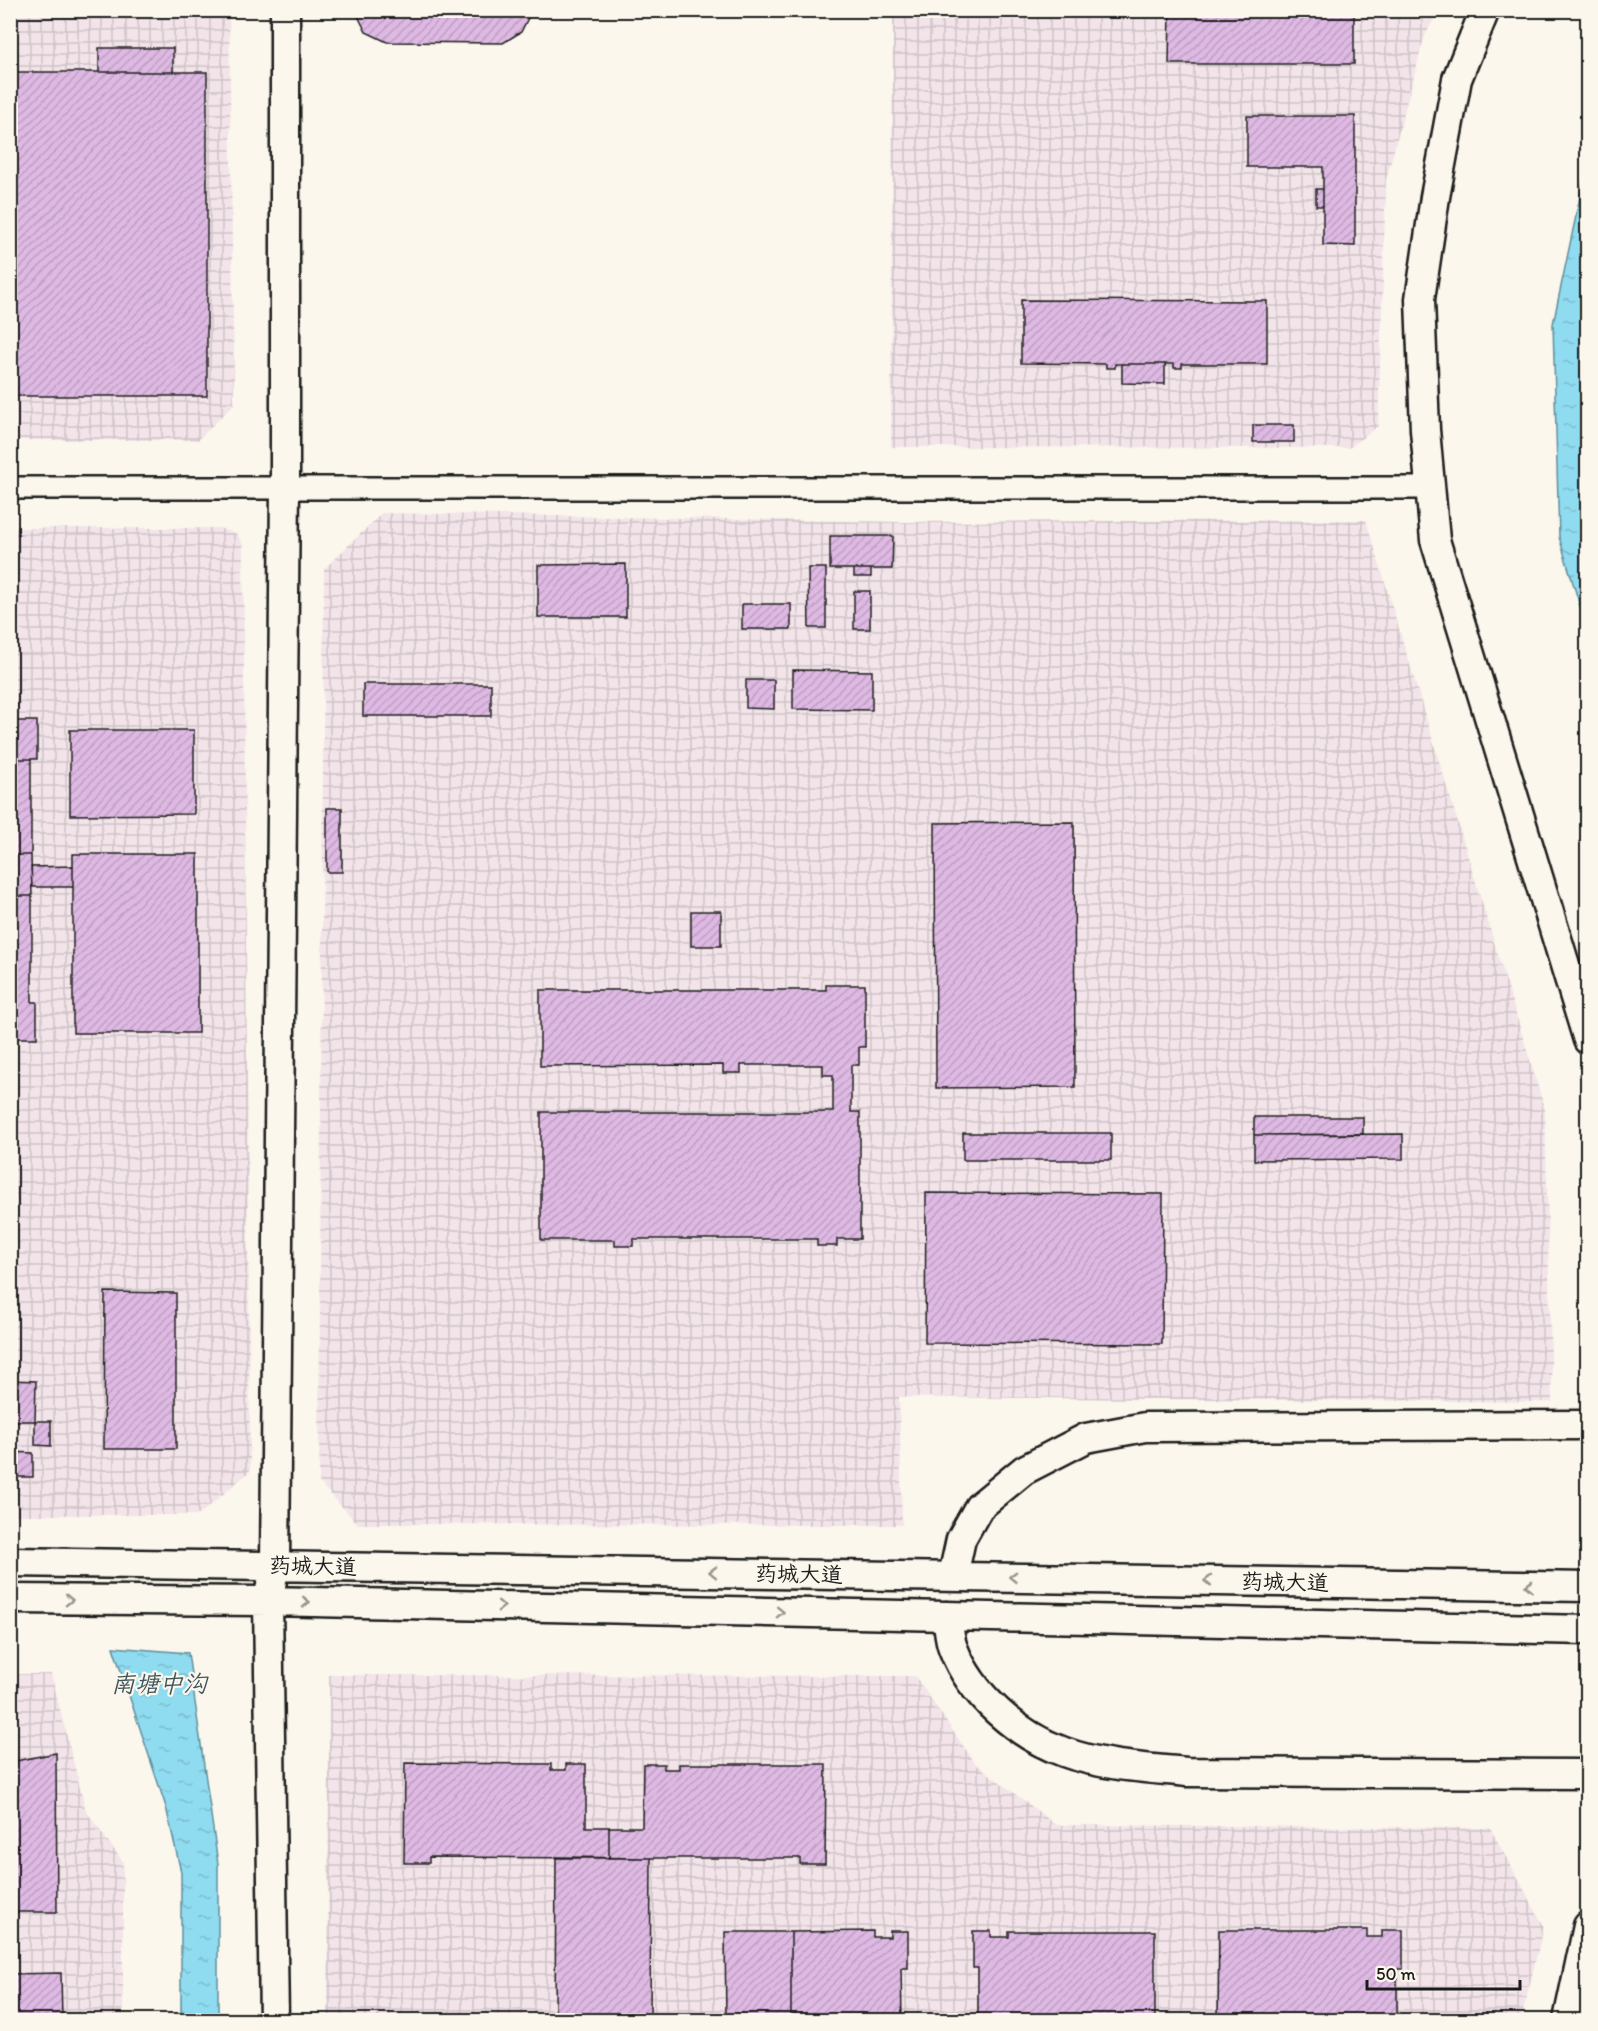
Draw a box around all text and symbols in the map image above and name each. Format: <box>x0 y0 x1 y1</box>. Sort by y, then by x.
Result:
street label: 药城大道 <box>269 1552 357 1580</box>
street label: 药城大道 <box>755 1560 843 1588</box>
one-way arrow <box>709 1566 718 1579</box>
street label: 药城大道 <box>1241 1568 1329 1596</box>
one-way arrow <box>1009 1571 1018 1584</box>
one-way arrow <box>1204 1574 1213 1587</box>
one-way arrow <box>1525 1580 1534 1592</box>
one-way arrow <box>64 1594 73 1606</box>
one-way arrow <box>301 1596 310 1609</box>
one-way arrow <box>496 1600 505 1613</box>
one-way arrow <box>775 1606 784 1619</box>
water label: 南塘中沟 <box>111 1669 209 1698</box>
scale bar <box>1367 1953 1520 1991</box>
text: 50 m <box>1376 1963 1416 1985</box>

